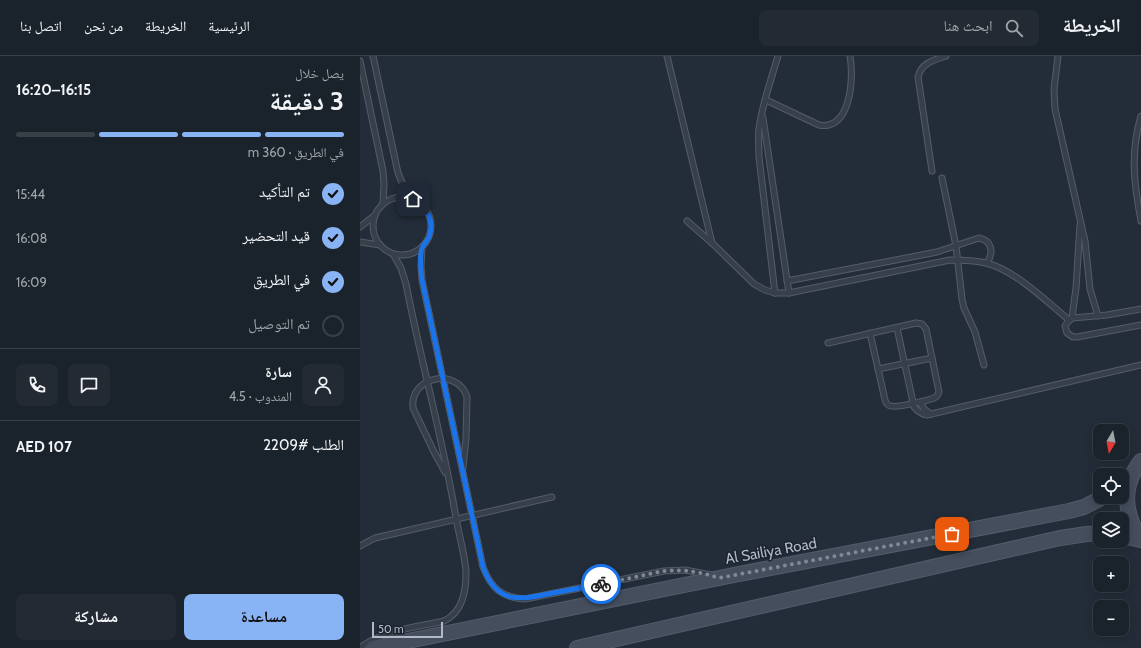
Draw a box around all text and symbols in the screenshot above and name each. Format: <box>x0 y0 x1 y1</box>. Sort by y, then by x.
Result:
search box <box>759 10 1039 46</box>
text: الخريطة <box>1063 14 1121 37</box>
text: اتصل بنا <box>20 17 62 35</box>
text: من نحن <box>84 17 123 35</box>
text: الخريطة <box>145 17 186 35</box>
text: الرئيسية <box>208 17 250 35</box>
text: ابحث هنا <box>944 17 993 35</box>
icon: search <box>1003 17 1025 39</box>
text: يصل خلال <box>295 65 344 81</box>
text: 16:15–16:20 <box>16 81 91 99</box>
text: 3 دقيقة <box>270 85 344 117</box>
text: في الطريق · 360 m <box>248 144 344 160</box>
pin <box>396 182 430 216</box>
text: تم التأكيد <box>259 183 310 201</box>
icon: check <box>322 183 344 205</box>
text: 15:44 <box>16 186 45 202</box>
icon: home <box>402 188 424 210</box>
text: قيد التحضير <box>243 227 310 245</box>
icon: check <box>322 227 344 249</box>
text: 16:08 <box>16 230 47 246</box>
text: في الطريق <box>253 271 310 289</box>
icon: check <box>322 271 344 293</box>
text: 16:09 <box>16 274 47 290</box>
text: تم التوصيل <box>248 315 310 333</box>
text: سارة <box>265 363 292 381</box>
button: phone <box>16 364 58 406</box>
button: chat <box>68 364 110 406</box>
button: person <box>302 364 344 406</box>
text: المندوب · 4.5 <box>229 388 292 404</box>
north arrow <box>1093 424 1129 460</box>
map controls <box>1093 424 1129 636</box>
text: الطلب #2209 <box>263 436 344 454</box>
text: AED 107 <box>16 438 72 456</box>
button: locate <box>1093 468 1129 504</box>
button: layers <box>1093 512 1129 548</box>
pin <box>935 517 969 551</box>
icon: bag <box>941 523 963 545</box>
street label: Al Sailiya Road <box>724 534 818 568</box>
button: + <box>1093 556 1129 592</box>
courier <box>581 564 621 604</box>
icon: bike <box>590 573 612 595</box>
button: مشاركة <box>16 594 176 640</box>
button: مساعدة <box>184 594 344 640</box>
button: − <box>1093 600 1129 636</box>
scale bar <box>372 620 443 639</box>
text: 50 m <box>378 622 404 636</box>

